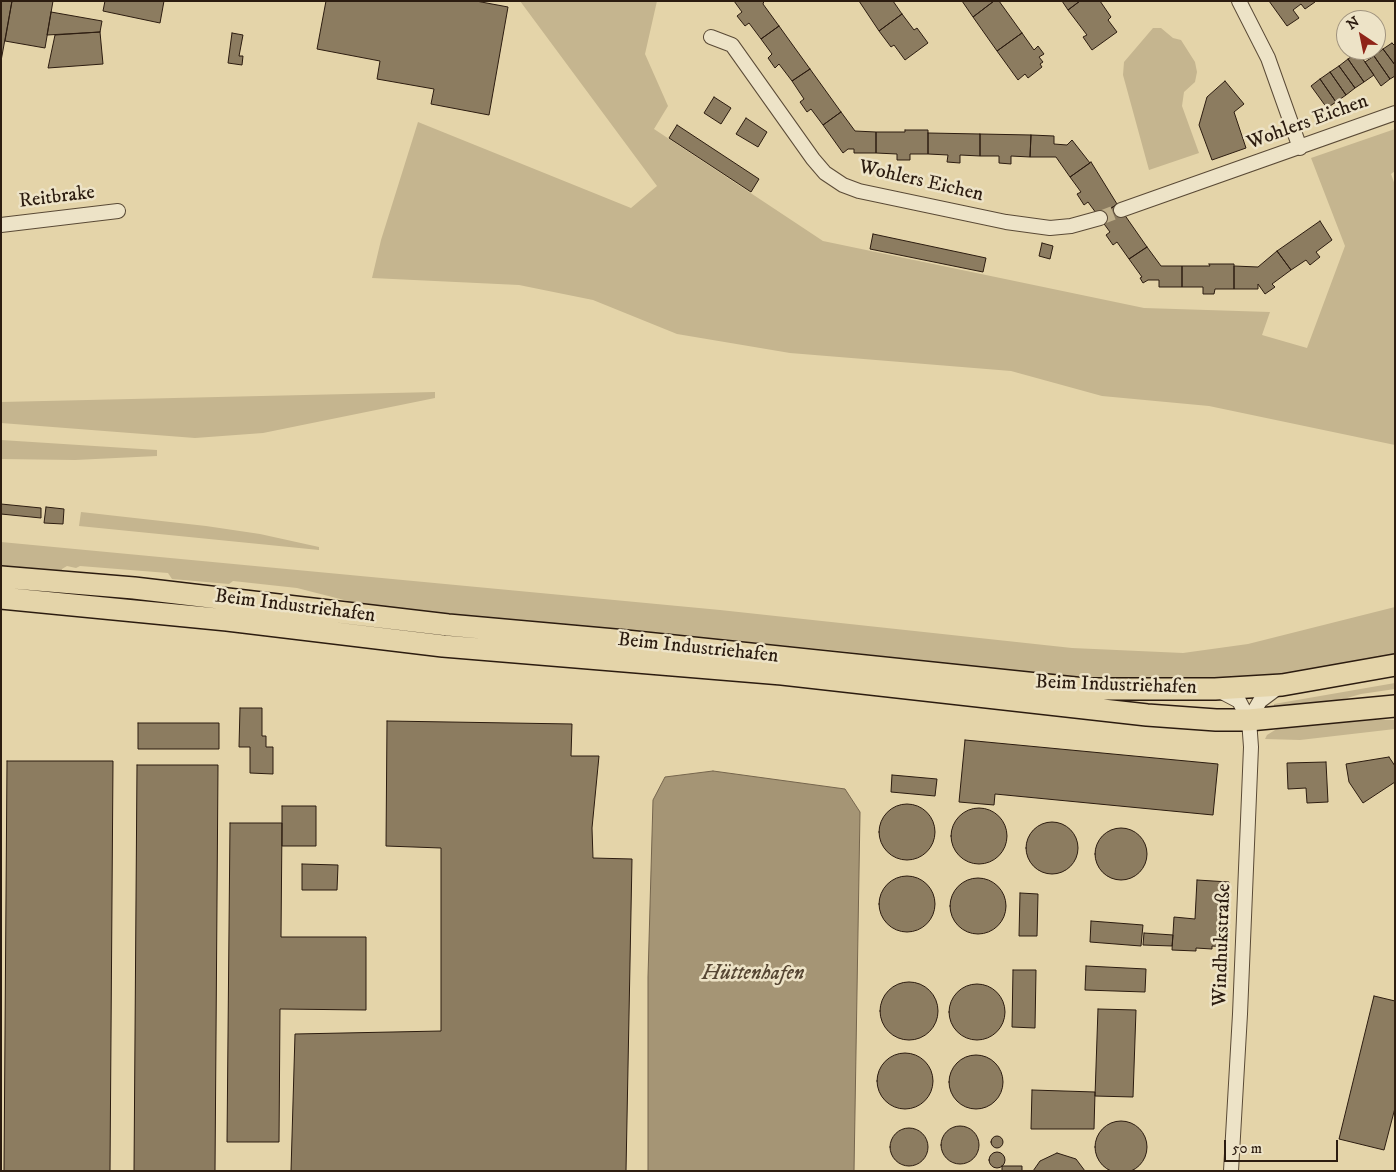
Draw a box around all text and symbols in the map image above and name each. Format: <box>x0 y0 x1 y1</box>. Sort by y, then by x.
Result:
north arrow <box>1336 10 1386 60</box>
text: N <box>1343 13 1363 34</box>
street label: Wohlers Eichen <box>1244 90 1372 156</box>
street label: Wohlers Eichen <box>856 156 986 208</box>
street label: Reitbrake <box>18 181 96 215</box>
street label: Beim Industriehafen <box>213 585 377 629</box>
street label: Beim Industriehafen <box>616 629 780 669</box>
street label: Beim Industriehafen <box>1035 671 1197 701</box>
street label: Windhukstraße <box>1209 883 1237 1007</box>
water label: Hüttenhafen <box>702 962 804 988</box>
scale bar <box>1226 1130 1340 1162</box>
text: 50 m <box>1232 1139 1262 1158</box>

